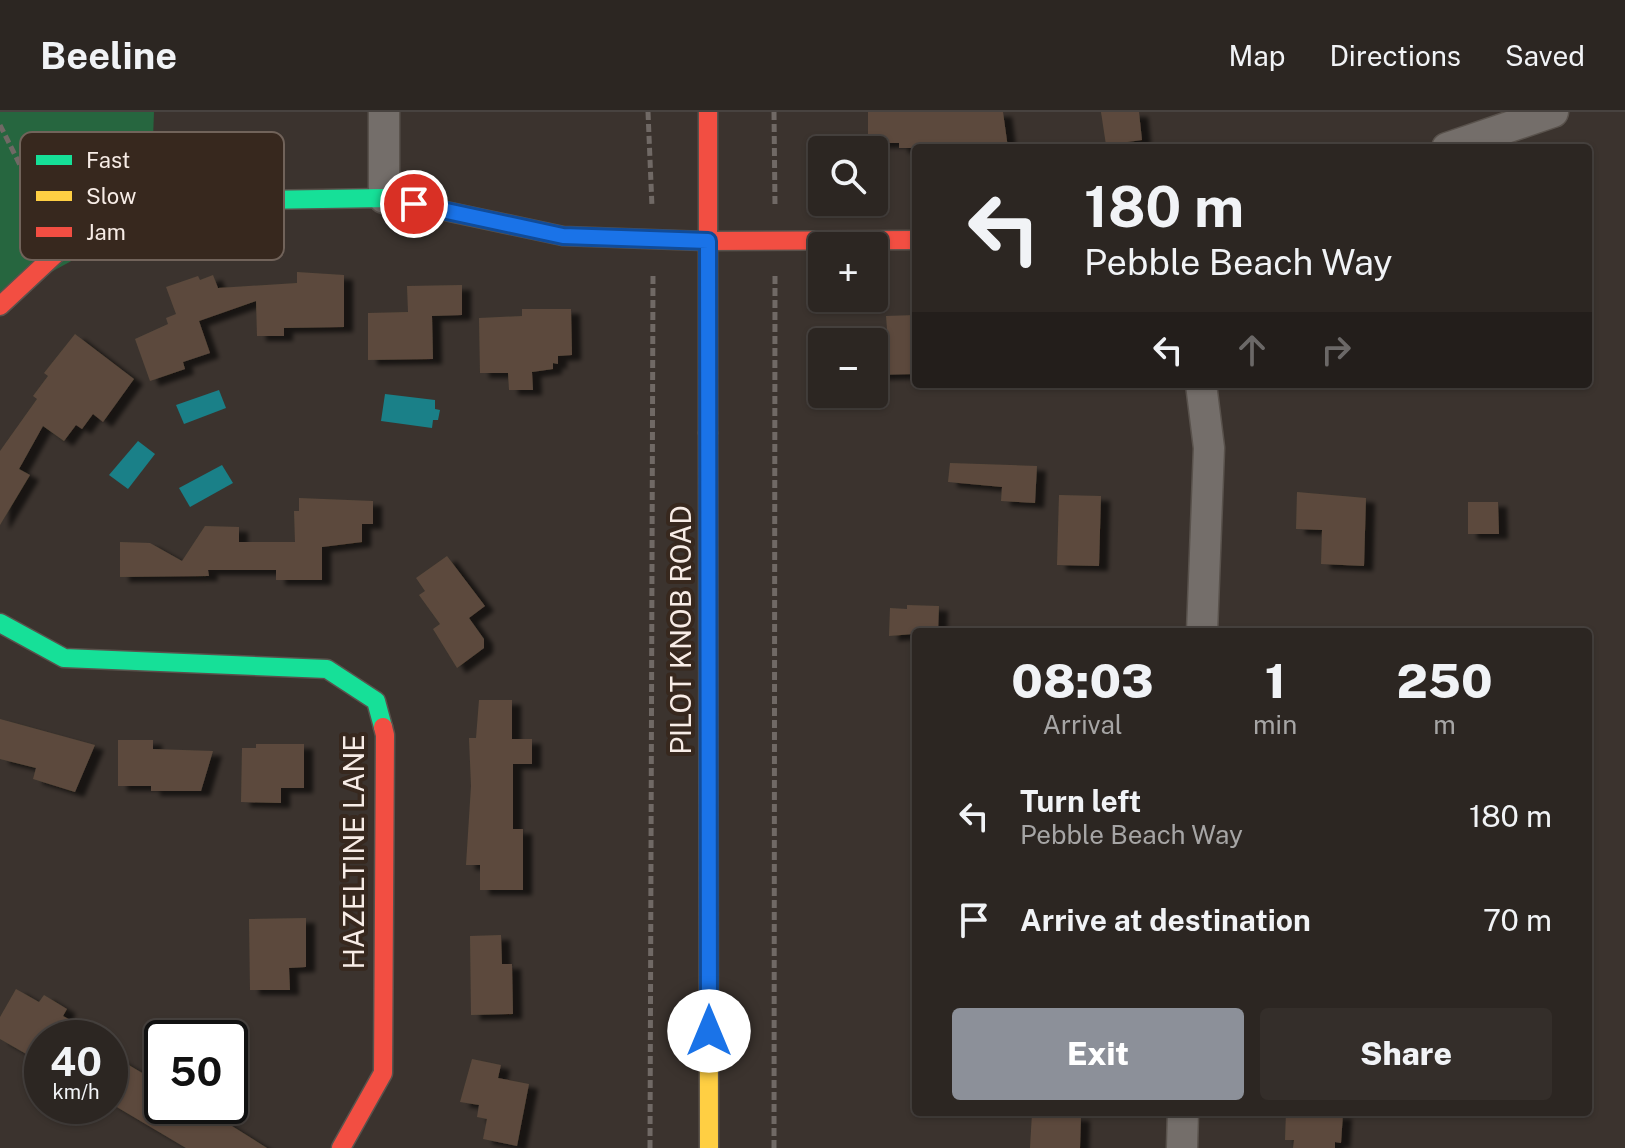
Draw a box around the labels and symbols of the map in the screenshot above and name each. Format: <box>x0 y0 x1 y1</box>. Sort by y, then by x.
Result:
legend <box>20 132 284 260</box>
text: Fast <box>86 147 130 173</box>
pin <box>380 170 448 238</box>
text: Slow <box>86 183 136 209</box>
text: Jam <box>86 219 126 245</box>
street label: PILOT KNOB ROAD <box>664 505 697 755</box>
street label: HAZELTINE LANE <box>337 734 370 970</box>
position arrow <box>667 989 751 1073</box>
speed limit sign: 50 <box>144 1020 248 1124</box>

